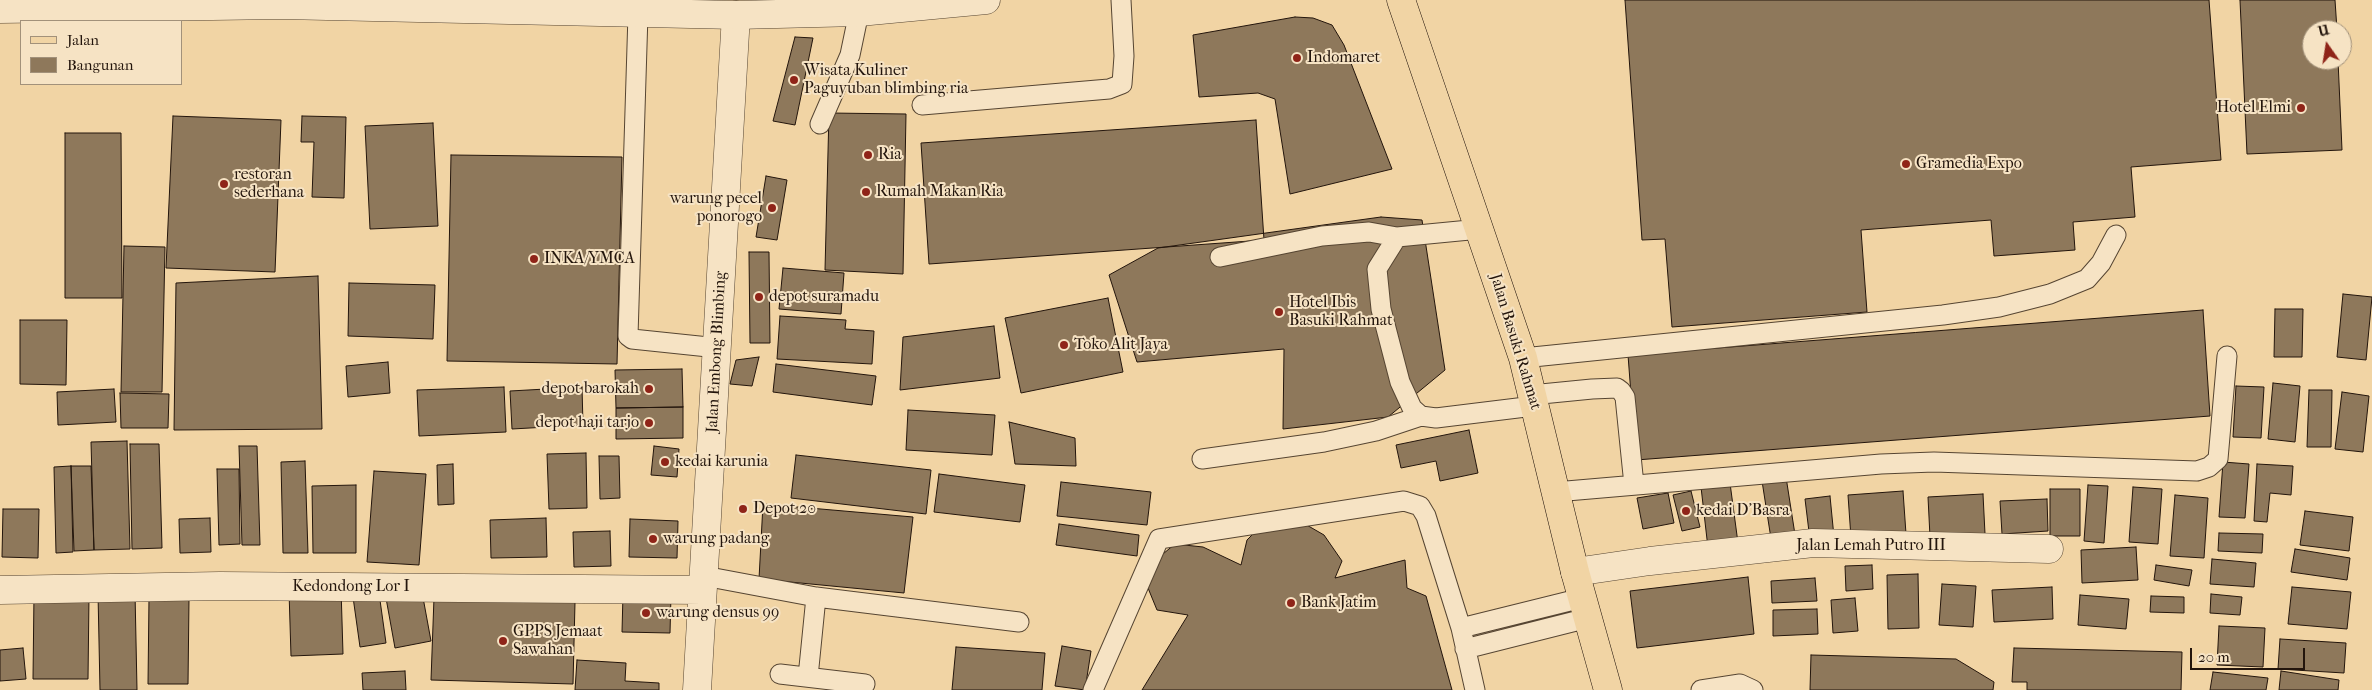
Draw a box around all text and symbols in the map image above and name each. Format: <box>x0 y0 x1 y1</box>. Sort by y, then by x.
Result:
legend <box>20 20 182 85</box>
north arrow <box>2302 20 2352 70</box>
text: U <box>2317 21 2331 40</box>
text: Jalan <box>67 31 99 49</box>
place label: Indomaret <box>1307 48 1380 68</box>
marker: Indomaret <box>1291 52 1303 64</box>
text: Bangunan <box>67 56 134 74</box>
place label: Wisata Kuliner Paguyuban blimbing ria <box>804 61 968 99</box>
marker: Wisata Kuliner Paguyuban blimbing ria <box>788 74 800 86</box>
place label: Hotel Elmi <box>2217 98 2291 118</box>
marker: Hotel Elmi <box>2295 102 2307 114</box>
place label: Ria <box>878 145 902 165</box>
marker: Ria <box>862 149 874 161</box>
place label: Gramedia Expo <box>1916 154 2022 174</box>
marker: Gramedia Expo <box>1900 158 1912 170</box>
place label: restoran sederhana <box>234 165 304 203</box>
marker: restoran sederhana <box>218 178 230 190</box>
place label: Rumah Makan Ria <box>876 182 1004 202</box>
marker: Rumah Makan Ria <box>860 186 872 198</box>
place label: warung pecel ponorogo <box>670 189 762 227</box>
marker: warung pecel ponorogo <box>766 202 778 214</box>
place label: INKA/YMCA <box>544 249 635 269</box>
marker: INKA/YMCA <box>528 253 540 265</box>
street label: Jalan Embong Blimbing <box>703 271 731 433</box>
street label: Jalan Basuki Rahmat <box>1485 272 1545 412</box>
place label: depot suramadu <box>769 287 879 307</box>
marker: depot suramadu <box>753 291 765 303</box>
place label: Hotel Ibis Basuki Rahmat <box>1289 293 1393 331</box>
marker: Hotel Ibis Basuki Rahmat <box>1273 306 1285 318</box>
place label: Toko Alit Jaya <box>1074 335 1168 355</box>
marker: Toko Alit Jaya <box>1058 339 1070 351</box>
place label: depot barokah <box>541 379 639 399</box>
marker: depot barokah <box>643 383 655 395</box>
place label: depot haji tarjo <box>536 413 639 433</box>
marker: depot haji tarjo <box>643 417 655 429</box>
place label: kedai karunia <box>675 452 768 472</box>
marker: kedai karunia <box>659 456 671 468</box>
place label: Depot 20 <box>753 499 816 519</box>
place label: kedai D'Basra <box>1696 501 1790 521</box>
marker: Depot 20 <box>737 503 749 515</box>
marker: kedai D'Basra <box>1680 505 1692 517</box>
place label: warung padang <box>663 529 769 549</box>
marker: warung padang <box>647 533 659 545</box>
street label: Jalan Lemah Putro III <box>1796 536 1946 556</box>
street label: Kedondong Lor I <box>292 577 410 597</box>
place label: Bank Jatim <box>1301 593 1377 613</box>
marker: Bank Jatim <box>1285 597 1297 609</box>
place label: warung densus 99 <box>656 603 779 623</box>
marker: warung densus 99 <box>640 607 652 619</box>
place label: GPPS Jemaat Sawahan <box>513 622 603 660</box>
marker: GPPS Jemaat Sawahan <box>497 635 509 647</box>
scale bar <box>2192 638 2307 670</box>
text: 20 m <box>2198 648 2230 666</box>

